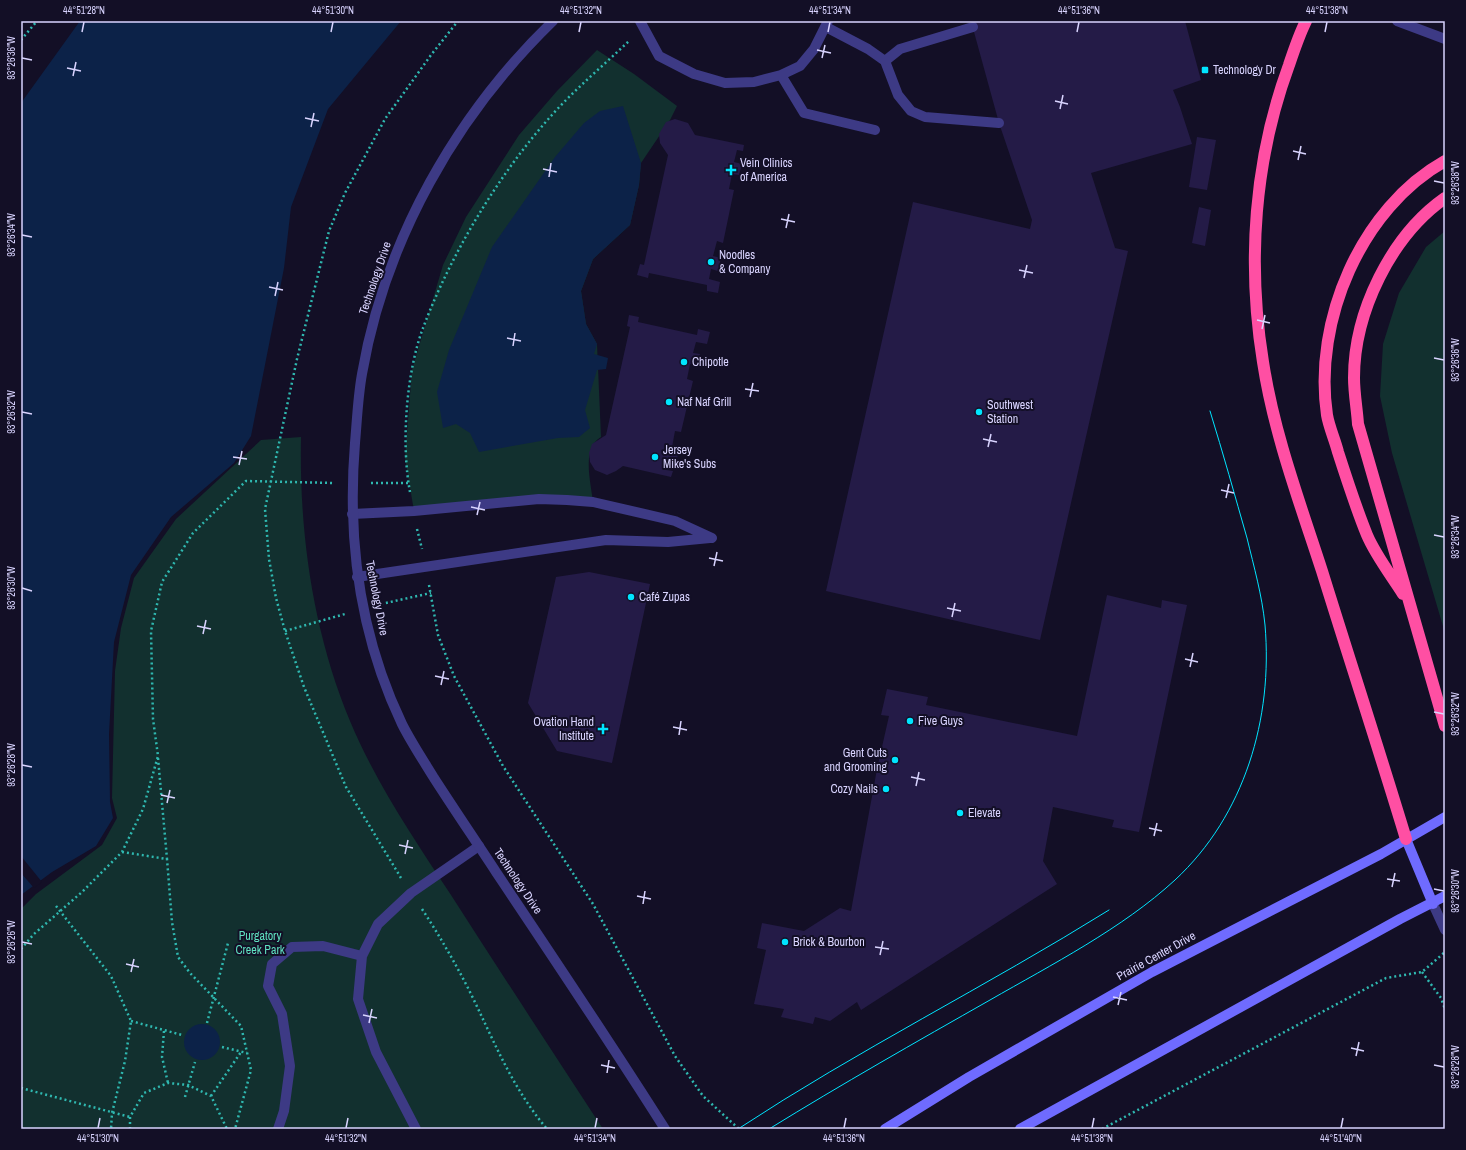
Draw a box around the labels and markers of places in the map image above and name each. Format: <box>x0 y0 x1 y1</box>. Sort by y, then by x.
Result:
place label: Technology Dr <box>1213 62 1277 78</box>
marker: Technology Dr <box>1200 65 1210 75</box>
place label: Vein Clinics of America <box>740 155 793 185</box>
marker: Vein Clinics of America <box>725 164 737 176</box>
place label: Noodles & Company <box>719 247 770 277</box>
marker: Noodles & Company <box>706 257 716 267</box>
place label: Chipotle <box>692 354 729 370</box>
marker: Chipotle <box>679 357 689 367</box>
place label: Naf Naf Grill <box>677 394 731 410</box>
marker: Naf Naf Grill <box>664 397 674 407</box>
place label: Southwest Station <box>987 397 1033 427</box>
marker: Southwest Station <box>974 407 984 417</box>
place label: Jersey Mike's Subs <box>663 442 716 472</box>
marker: Jersey Mike's Subs <box>650 452 660 462</box>
place label: Café Zupas <box>639 589 690 605</box>
marker: Café Zupas <box>626 592 636 602</box>
place label: Five Guys <box>918 713 963 729</box>
place label: Ovation Hand Institute <box>533 714 594 744</box>
marker: Five Guys <box>905 716 915 726</box>
marker: Ovation Hand Institute <box>597 723 609 735</box>
place label: Gent Cuts and Grooming <box>824 745 888 775</box>
marker: Gent Cuts and Grooming <box>890 755 900 765</box>
place label: Cozy Nails <box>830 781 878 797</box>
marker: Cozy Nails <box>881 784 891 794</box>
place label: Elevate <box>968 805 1001 821</box>
marker: Elevate <box>955 808 965 818</box>
place label: Brick & Bourbon <box>793 934 865 950</box>
marker: Brick & Bourbon <box>780 937 790 947</box>

